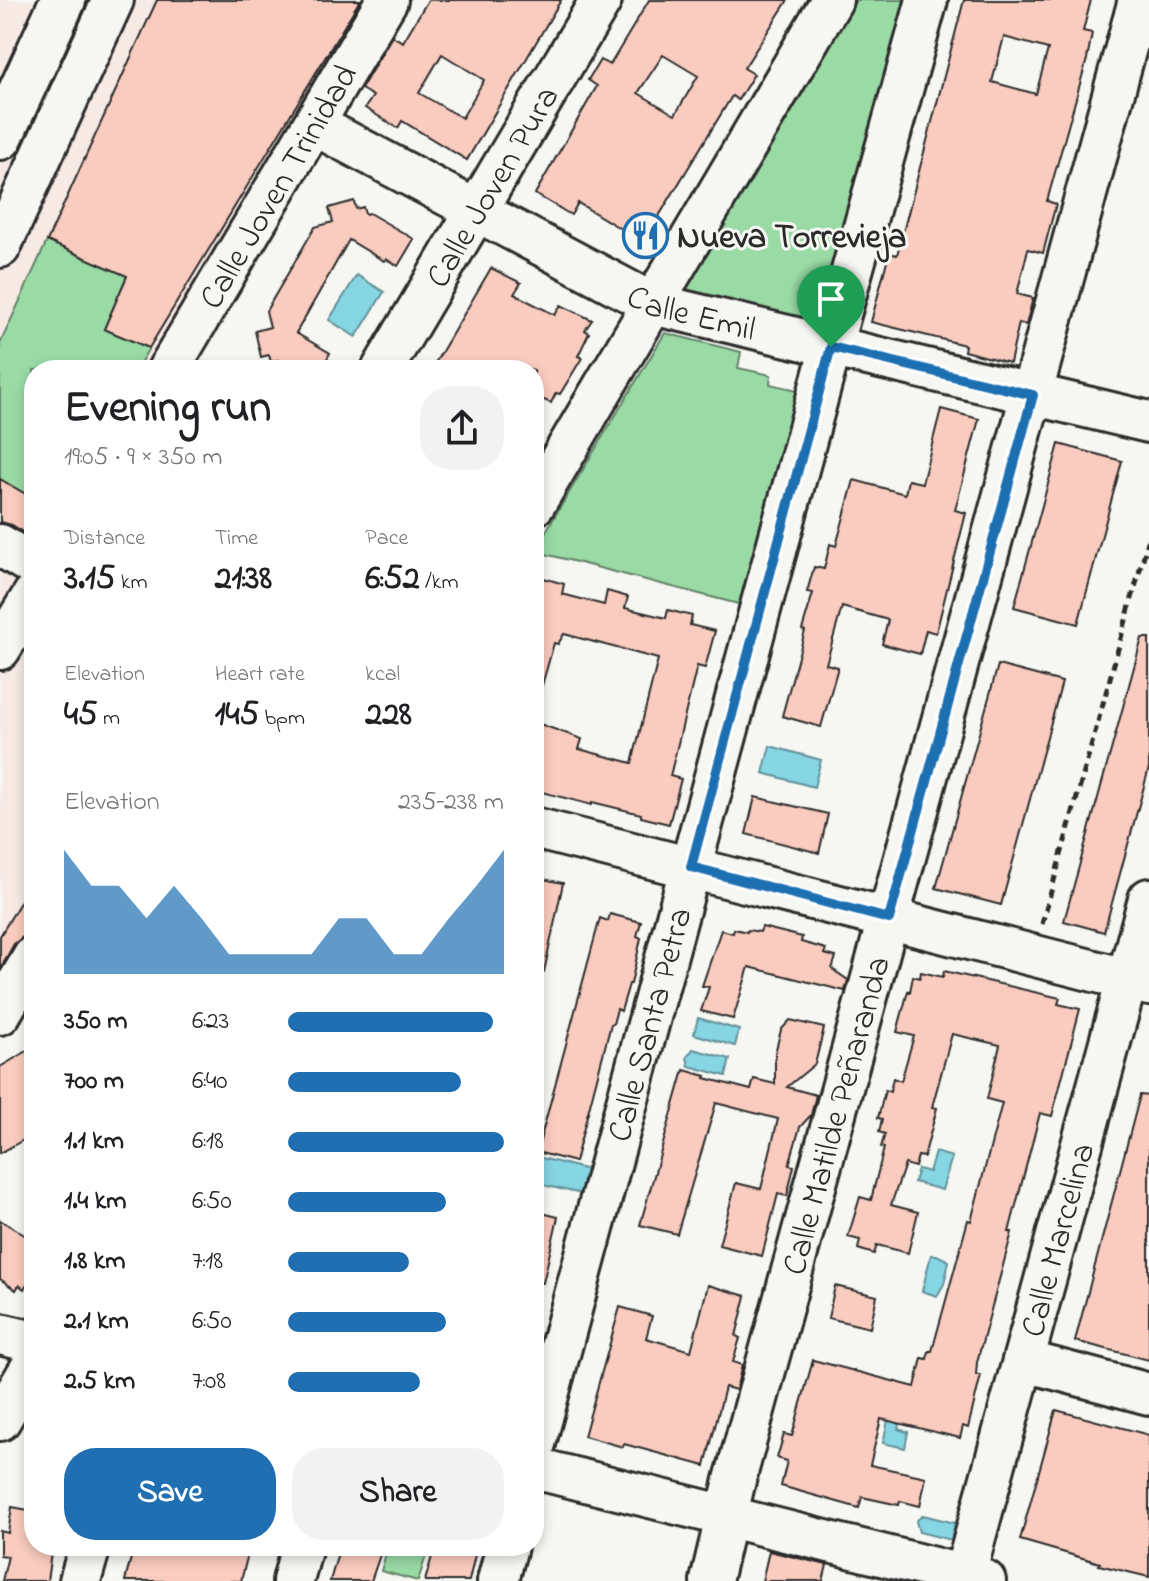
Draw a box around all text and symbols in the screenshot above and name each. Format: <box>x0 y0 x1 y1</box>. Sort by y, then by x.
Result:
street label: Calle Joven Trinidad <box>188 56 372 320</box>
street label: Calle Joven Pura <box>415 77 574 298</box>
restaurant icon: Nueva Torrevieja <box>622 211 670 259</box>
place label: Nueva Torrevieja <box>677 214 906 264</box>
pin <box>797 265 865 347</box>
street label: Calle Emil <box>616 273 760 357</box>
icon: arrive <box>809 277 853 321</box>
text: Evening run <box>64 377 271 441</box>
button: share <box>420 386 504 470</box>
text: 19:05 · 9 × 350 m <box>64 439 222 477</box>
text: Distance <box>64 523 145 555</box>
text: Time <box>215 523 258 555</box>
text: Pace <box>365 523 408 555</box>
text: 3.15 <box>64 555 115 605</box>
text: 21:38 <box>215 555 272 605</box>
text: 6:52 <box>365 555 420 605</box>
text: km <box>115 567 147 599</box>
text: /km <box>420 567 459 599</box>
text: Elevation <box>64 659 145 691</box>
text: Heart rate <box>215 659 305 691</box>
text: kcal <box>365 659 400 691</box>
text: 45 <box>64 691 97 741</box>
text: 145 <box>215 691 259 741</box>
text: 228 <box>365 691 412 741</box>
text: m <box>97 703 120 735</box>
text: bpm <box>259 703 305 735</box>
text: Elevation <box>64 784 160 822</box>
text: 235–238 m <box>398 784 504 822</box>
street label: Calle Santa Petra <box>597 902 708 1148</box>
street label: Calle Matilde Peñaranda <box>771 951 906 1281</box>
text: 350 m <box>64 1003 128 1041</box>
text: 6:23 <box>192 1003 229 1041</box>
text: 700 m <box>64 1063 124 1101</box>
text: 6:40 <box>192 1063 228 1101</box>
text: 1.1 km <box>64 1123 124 1161</box>
text: 6:18 <box>192 1123 224 1161</box>
street label: Calle Marcelina <box>1010 1138 1110 1343</box>
text: 1.4 km <box>64 1183 126 1221</box>
text: 6:50 <box>192 1183 232 1221</box>
text: 1.8 km <box>64 1243 125 1281</box>
text: 7:18 <box>192 1243 223 1281</box>
text: 2.1 km <box>64 1303 129 1341</box>
text: 6:50 <box>192 1303 232 1341</box>
text: 2.5 km <box>64 1363 135 1401</box>
text: 7:08 <box>192 1363 226 1401</box>
button: Save <box>64 1448 276 1540</box>
button: Share <box>292 1448 504 1540</box>

